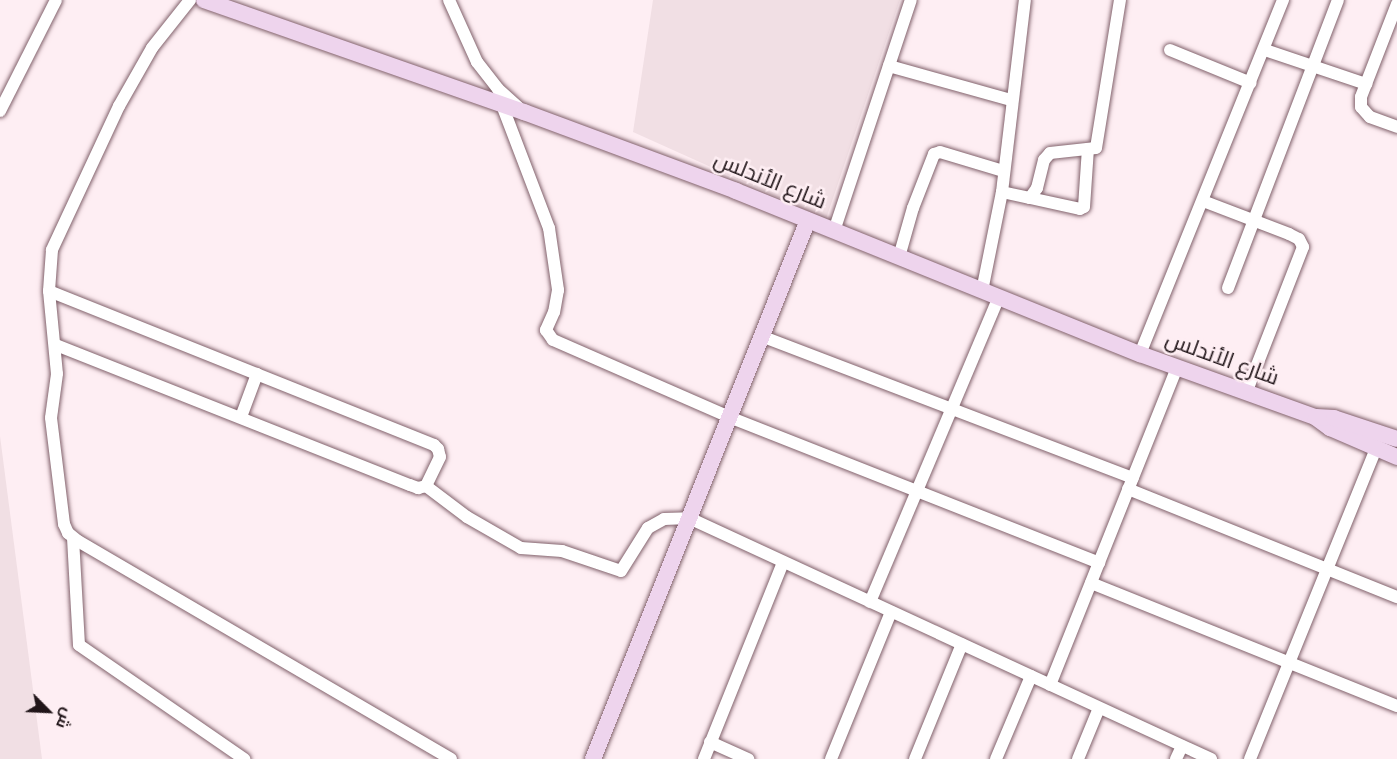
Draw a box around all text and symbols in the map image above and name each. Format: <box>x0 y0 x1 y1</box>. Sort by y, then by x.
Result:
street label: شارع الأندلس <box>710 146 830 216</box>
street label: شارع الأندلس <box>1162 326 1282 392</box>
north arrow <box>18 681 78 741</box>
text: ش <box>52 705 78 732</box>

